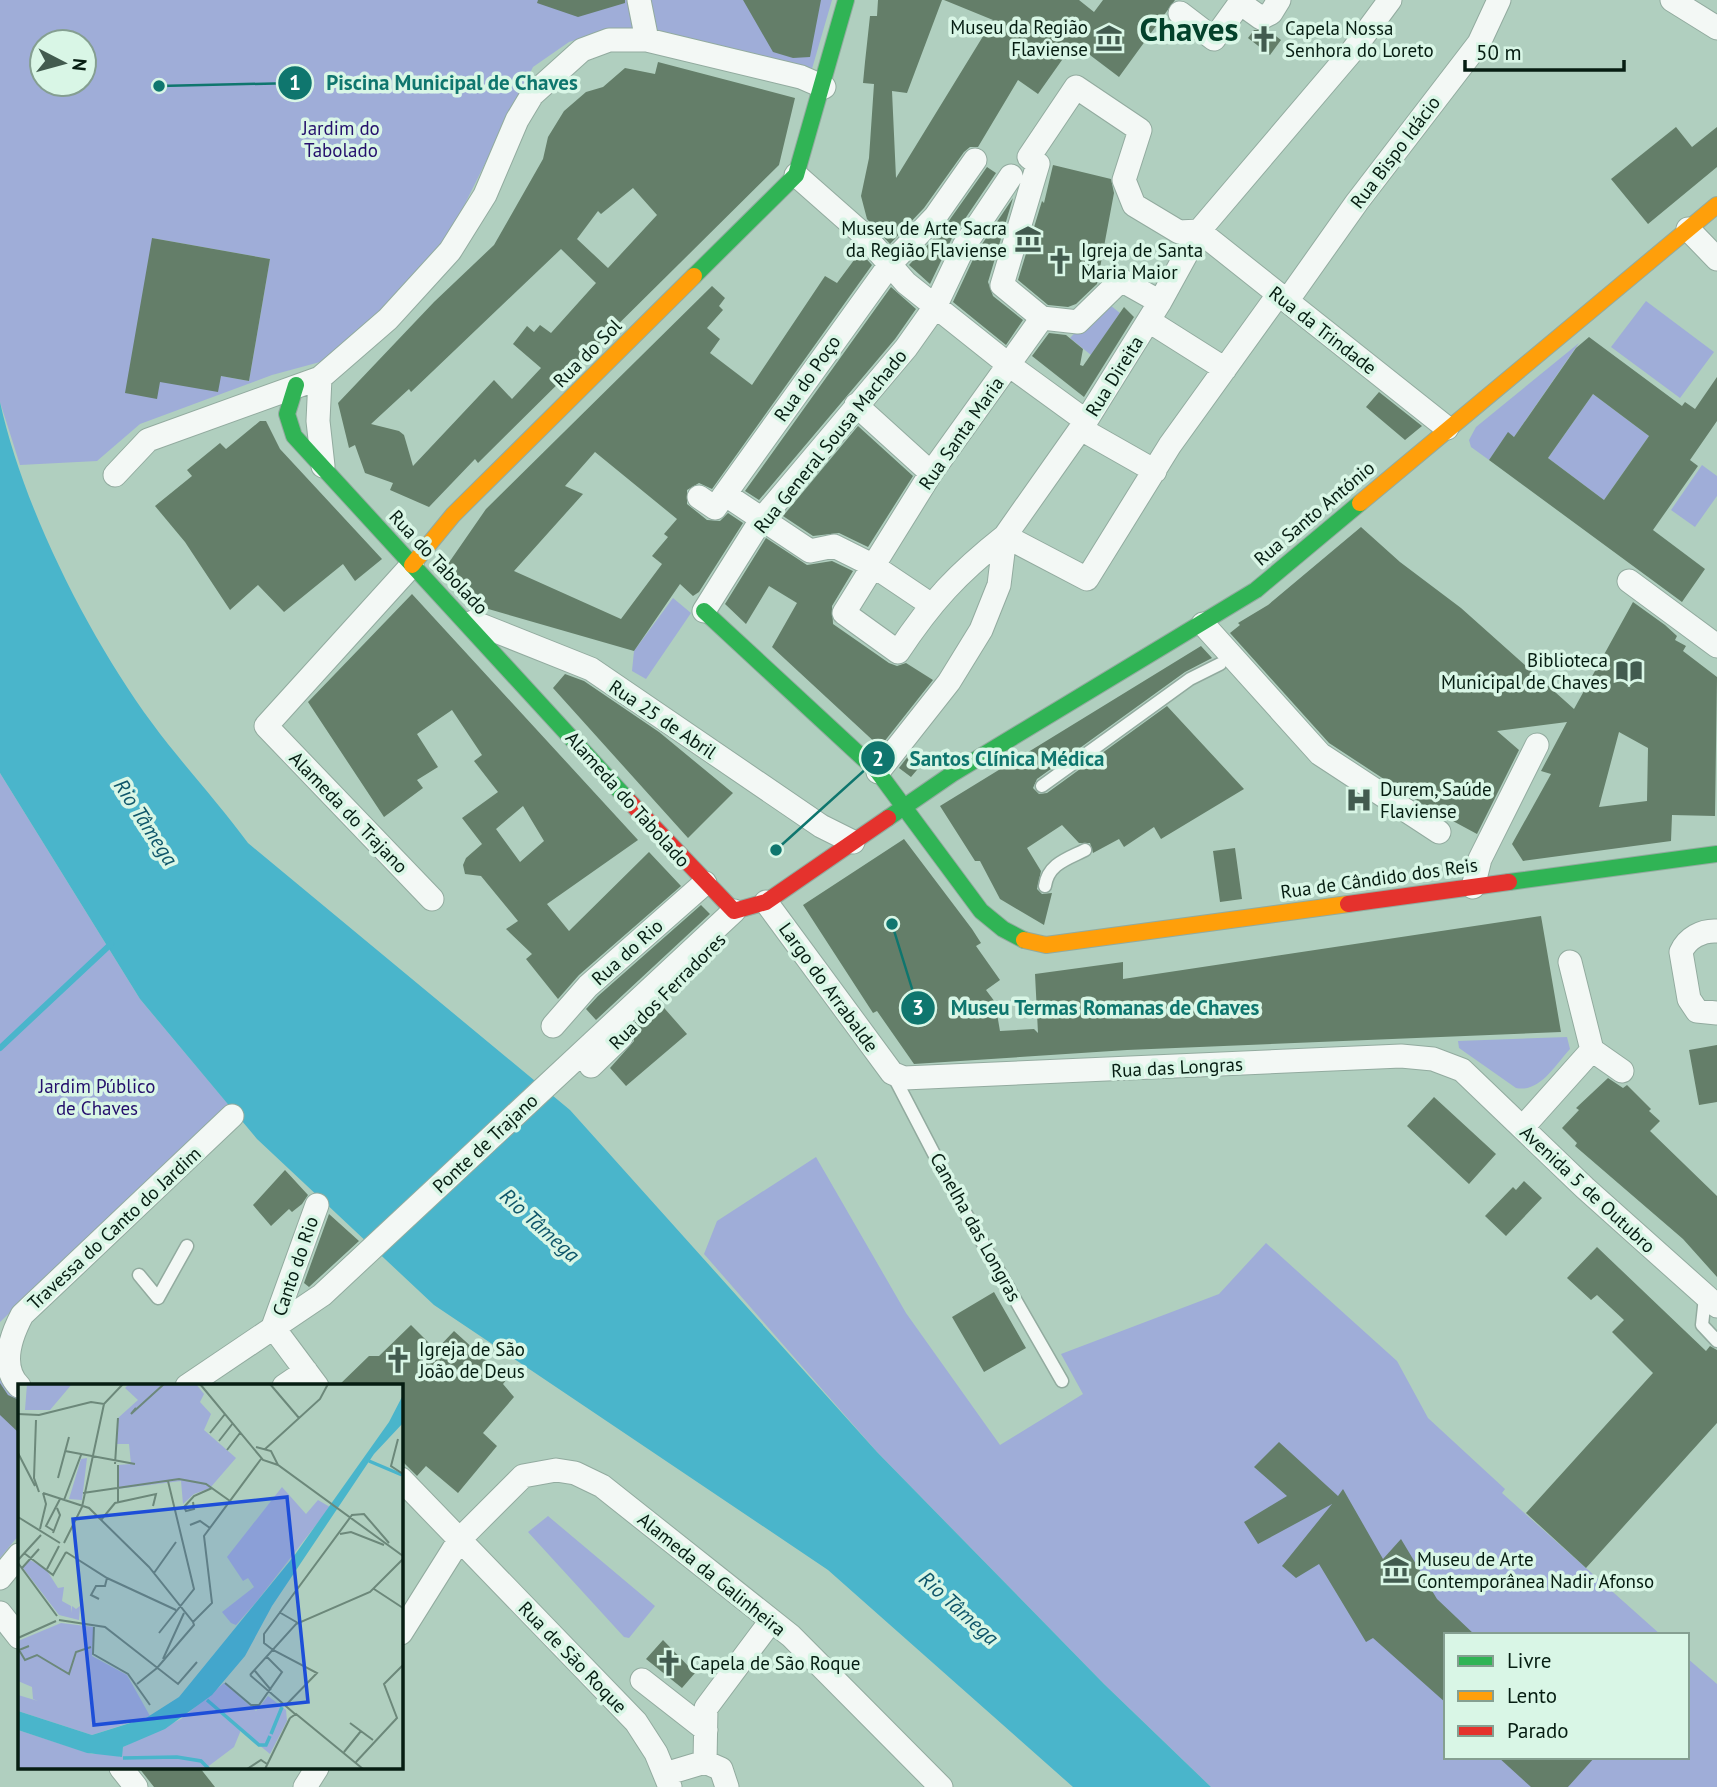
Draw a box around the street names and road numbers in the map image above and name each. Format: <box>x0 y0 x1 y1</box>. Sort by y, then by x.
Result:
street label: Rua Bispo Idácio <box>1345 91 1445 213</box>
street label: Rua da Trindade <box>1264 281 1382 379</box>
street label: Rua do Sol <box>548 313 627 392</box>
street label: Rua do Poço <box>769 330 845 426</box>
street label: Rua Direita <box>1080 331 1148 421</box>
street label: Rua General Sousa Machado <box>748 344 912 538</box>
street label: Rua Santa Maria <box>913 372 1009 494</box>
street label: Rua Santo António <box>1249 456 1379 570</box>
street label: Rua do Tabolado <box>384 505 494 619</box>
street label: Rua 25 de Abril <box>605 674 722 764</box>
street label: Alameda do Tabolado <box>561 726 695 872</box>
street label: Alameda do Trajano <box>285 746 413 878</box>
street label: Rua de Cândido dos Reis <box>1279 852 1479 904</box>
street label: Rua do Rio <box>586 914 668 990</box>
street label: Largo do Arrabalde <box>774 918 884 1056</box>
street label: Rua dos Ferradores <box>603 927 731 1055</box>
street label: Rua das Longras <box>1110 1052 1244 1082</box>
street label: Ponte de Trajano <box>427 1088 543 1198</box>
street label: Avenida 5 de Outubro <box>1515 1120 1661 1258</box>
street label: Travessa do Canto do Jardim <box>22 1141 206 1315</box>
street label: Canelha das Longras <box>925 1148 1027 1306</box>
street label: Canto do Rio <box>267 1213 323 1319</box>
street label: Alameda da Galinheira <box>633 1507 791 1641</box>
street label: Rua de São Roque <box>514 1596 632 1718</box>

